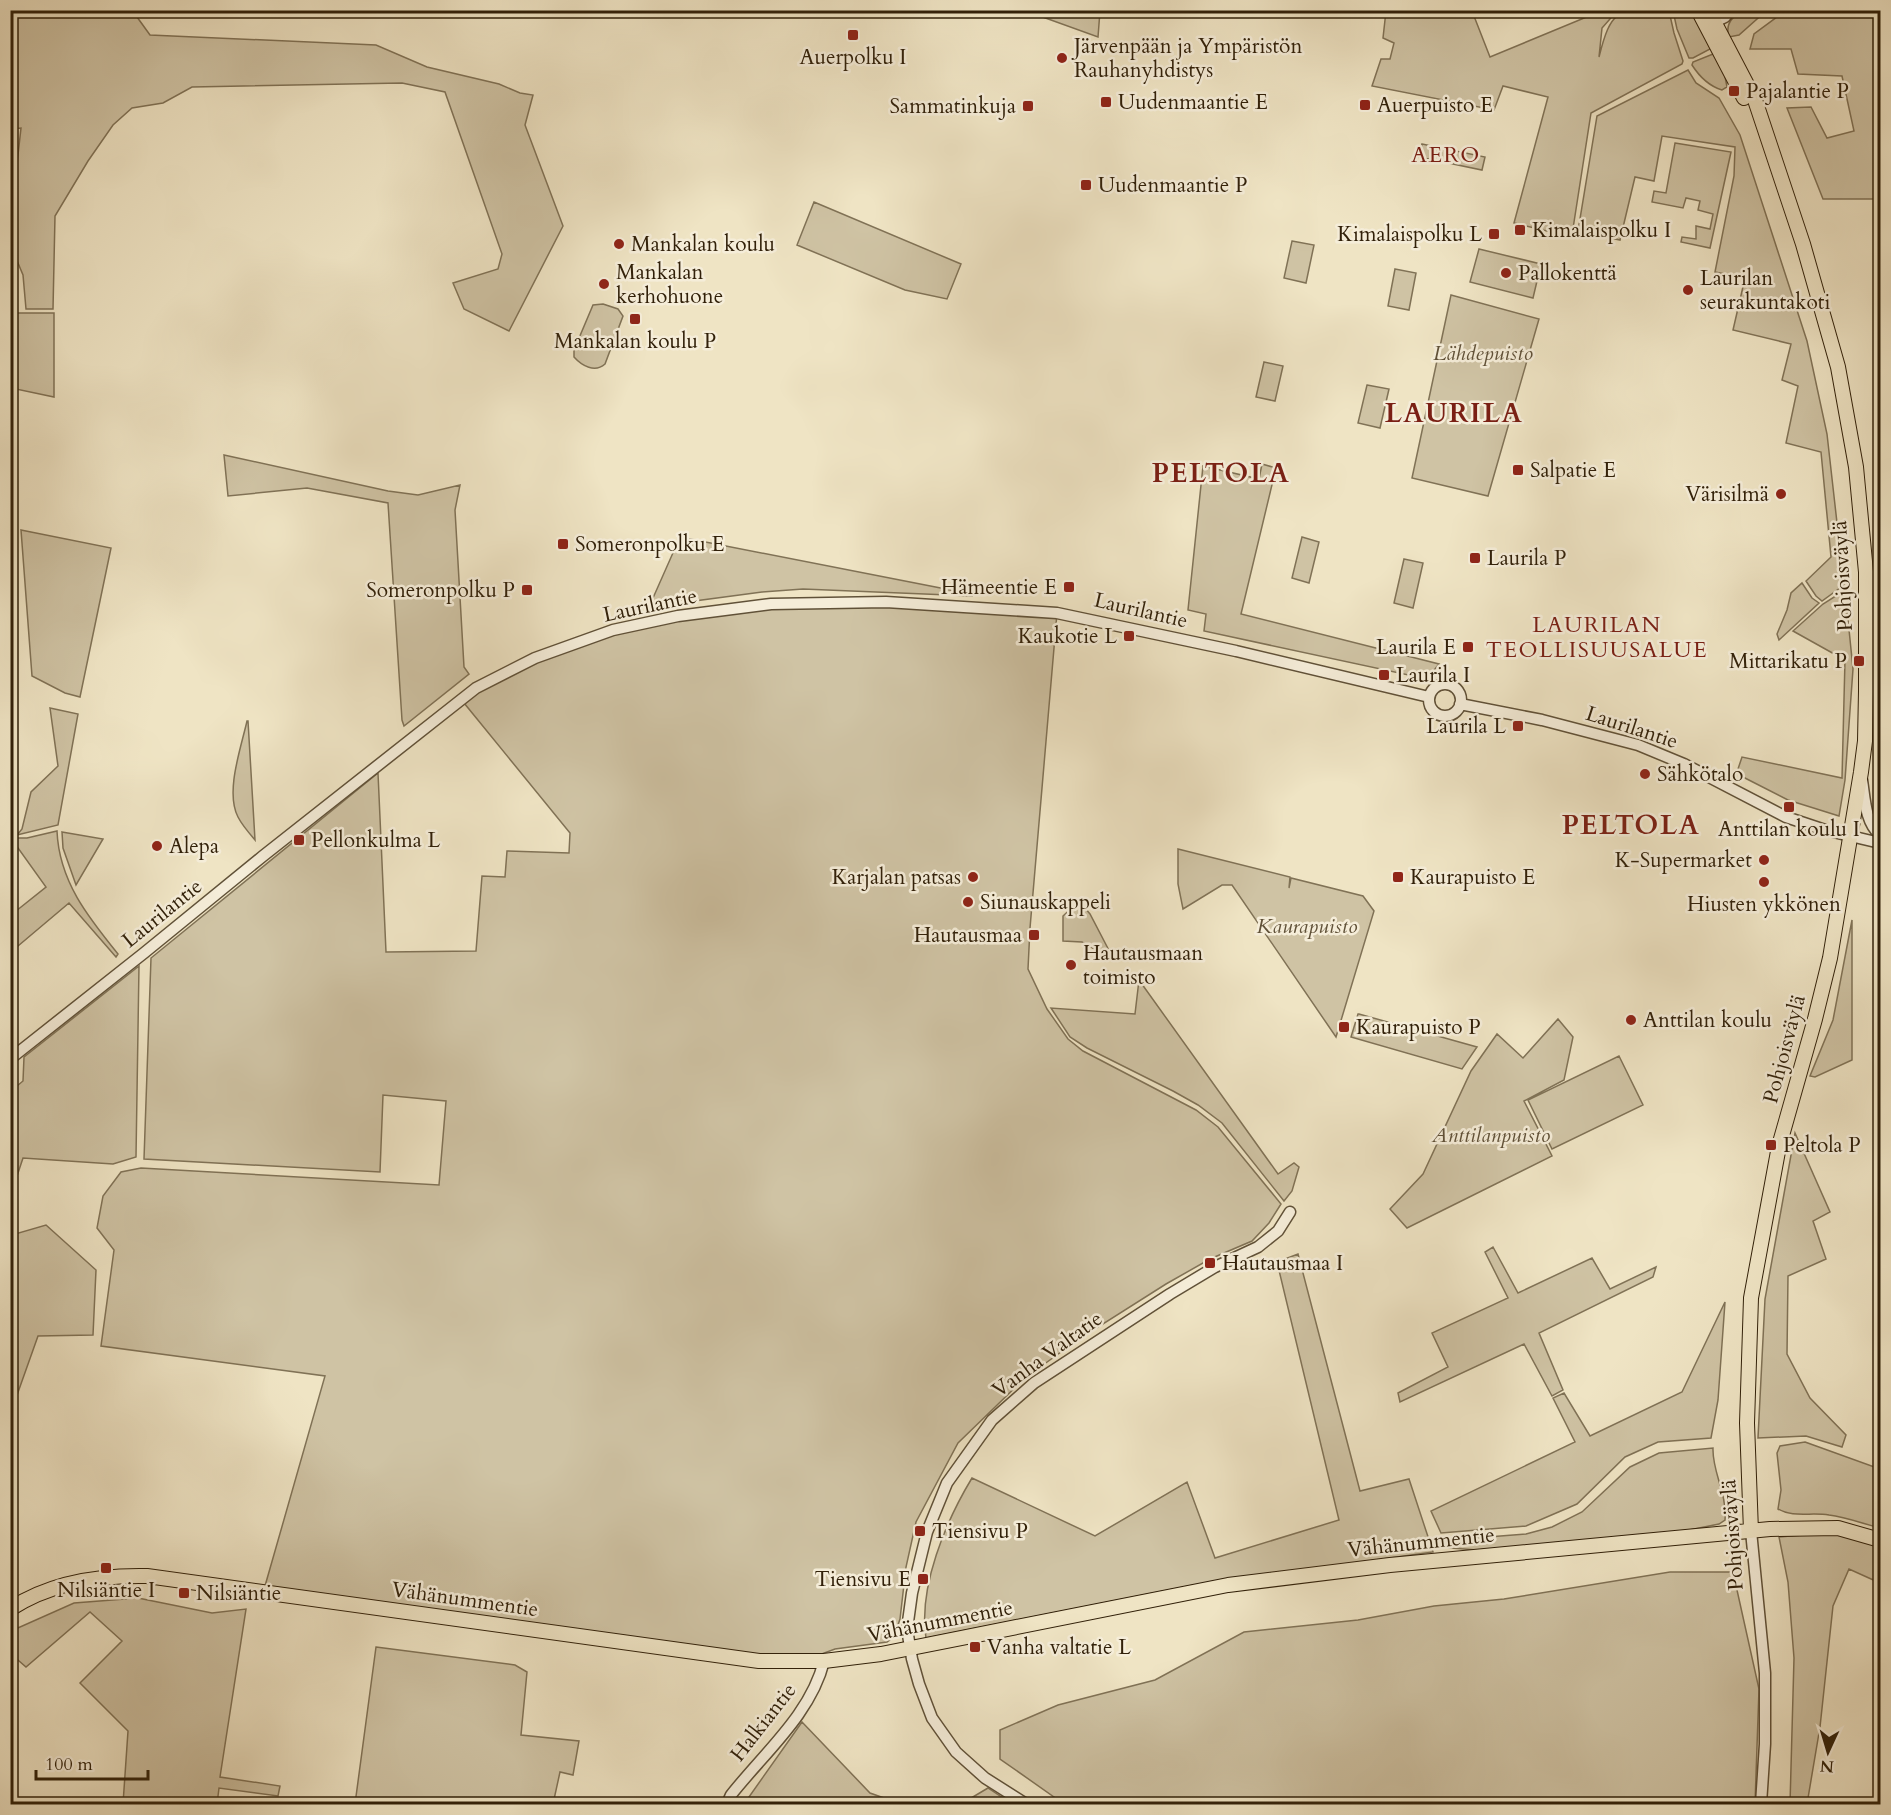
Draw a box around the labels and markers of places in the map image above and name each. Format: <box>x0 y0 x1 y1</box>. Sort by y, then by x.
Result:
marker: Auerpolku I <box>846 28 860 42</box>
place label: Järvenpään ja Ympäristön Rauhanyhdistys <box>1071 32 1302 85</box>
place label: Auerpolku I <box>799 43 907 72</box>
marker: Järvenpään ja Ympäristön Rauhanyhdistys <box>1055 51 1069 65</box>
place label: Pajalantie P <box>1746 77 1849 106</box>
marker: Pajalantie P <box>1727 84 1741 98</box>
place label: Uudenmaantie E <box>1118 88 1268 117</box>
place label: Auerpuisto E <box>1377 91 1493 120</box>
place label: Sammatinkuja <box>890 92 1016 121</box>
marker: Uudenmaantie E <box>1099 95 1113 109</box>
marker: Auerpuisto E <box>1358 98 1372 112</box>
marker: Sammatinkuja <box>1021 99 1035 113</box>
place label: Uudenmaantie P <box>1098 171 1247 200</box>
marker: Uudenmaantie P <box>1079 178 1093 192</box>
place label: Kimalaispolku I <box>1532 216 1671 245</box>
place label: Kimalaispolku L <box>1337 220 1482 249</box>
marker: Kimalaispolku I <box>1513 223 1527 237</box>
marker: Kimalaispolku L <box>1487 227 1501 241</box>
place label: Mankalan koulu <box>631 230 775 259</box>
marker: Mankalan koulu <box>612 237 626 251</box>
place label: Mankalan kerhohuone <box>616 258 723 311</box>
place label: Pallokenttä <box>1518 259 1617 288</box>
place label: Laurilan seurakuntakoti <box>1700 264 1830 317</box>
marker: Pallokenttä <box>1499 266 1513 280</box>
marker: Mankalan kerhohuone <box>597 277 611 291</box>
marker: Laurilan seurakuntakoti <box>1681 283 1695 297</box>
marker: Mankalan koulu P <box>628 312 642 326</box>
place label: Mankalan koulu P <box>554 327 716 356</box>
place label: Salpatie E <box>1530 456 1616 485</box>
marker: Salpatie E <box>1511 463 1525 477</box>
place label: Värisilmä <box>1685 480 1769 509</box>
marker: Värisilmä <box>1774 487 1788 501</box>
place label: Someronpolku E <box>575 530 724 559</box>
marker: Someronpolku E <box>556 537 570 551</box>
place label: Laurila P <box>1487 544 1566 573</box>
marker: Laurila P <box>1468 551 1482 565</box>
place label: Hämeentie E <box>941 573 1057 602</box>
place label: Someronpolku P <box>366 576 515 605</box>
marker: Hämeentie E <box>1062 580 1076 594</box>
marker: Someronpolku P <box>520 583 534 597</box>
place label: Kaukotie L <box>1018 622 1117 651</box>
marker: Kaukotie L <box>1122 629 1136 643</box>
place label: Laurila E <box>1376 633 1456 662</box>
marker: Laurila E <box>1461 640 1475 654</box>
place label: Mittarikatu P <box>1729 647 1847 676</box>
marker: Mittarikatu P <box>1852 654 1866 668</box>
place label: Laurila I <box>1396 661 1470 690</box>
marker: Laurila I <box>1377 668 1391 682</box>
place label: Laurila L <box>1426 712 1506 741</box>
marker: Laurila L <box>1511 719 1525 733</box>
place label: Sähkötalo <box>1657 760 1743 789</box>
marker: Sähkötalo <box>1638 767 1652 781</box>
marker: Anttilan koulu I <box>1782 800 1796 814</box>
place label: Anttilan koulu I <box>1718 815 1860 844</box>
place label: Pellonkulma L <box>311 826 441 855</box>
place label: Alepa <box>169 832 219 861</box>
marker: Pellonkulma L <box>292 833 306 847</box>
marker: Alepa <box>150 839 164 853</box>
place label: K-Supermarket <box>1615 846 1752 875</box>
marker: K-Supermarket <box>1757 853 1771 867</box>
place label: Karjalan patsas <box>832 863 961 892</box>
place label: Kaurapuisto E <box>1410 863 1535 892</box>
marker: Karjalan patsas <box>966 870 980 884</box>
marker: Kaurapuisto E <box>1391 870 1405 884</box>
marker: Hiusten ykkönen <box>1757 875 1771 889</box>
place label: Siunauskappeli <box>980 888 1111 917</box>
place label: Hiusten ykkönen <box>1687 890 1841 919</box>
marker: Siunauskappeli <box>961 895 975 909</box>
place label: Hautausmaa <box>914 921 1022 950</box>
marker: Hautausmaa <box>1027 928 1041 942</box>
place label: Hautausmaan toimisto <box>1083 939 1203 992</box>
marker: Hautausmaan toimisto <box>1064 958 1078 972</box>
place label: Anttilan koulu <box>1643 1006 1772 1035</box>
place label: Kaurapuisto P <box>1356 1013 1481 1042</box>
marker: Anttilan koulu <box>1624 1013 1638 1027</box>
marker: Kaurapuisto P <box>1337 1020 1351 1034</box>
place label: Peltola P <box>1783 1131 1861 1160</box>
marker: Peltola P <box>1764 1138 1778 1152</box>
place label: Hautausmaa I <box>1222 1249 1343 1278</box>
marker: Hautausmaa I <box>1203 1256 1217 1270</box>
place label: Tiensivu P <box>932 1517 1028 1546</box>
marker: Tiensivu P <box>913 1524 927 1538</box>
marker: Nilsiäntie I <box>99 1561 113 1575</box>
place label: Tiensivu E <box>815 1565 911 1594</box>
marker: Tiensivu E <box>916 1572 930 1586</box>
place label: Nilsiäntie I <box>57 1576 155 1605</box>
place label: Nilsiäntie <box>196 1579 281 1608</box>
marker: Nilsiäntie <box>177 1586 191 1600</box>
place label: Vanha valtatie L <box>987 1633 1131 1662</box>
marker: Vanha valtatie L <box>968 1640 982 1654</box>

